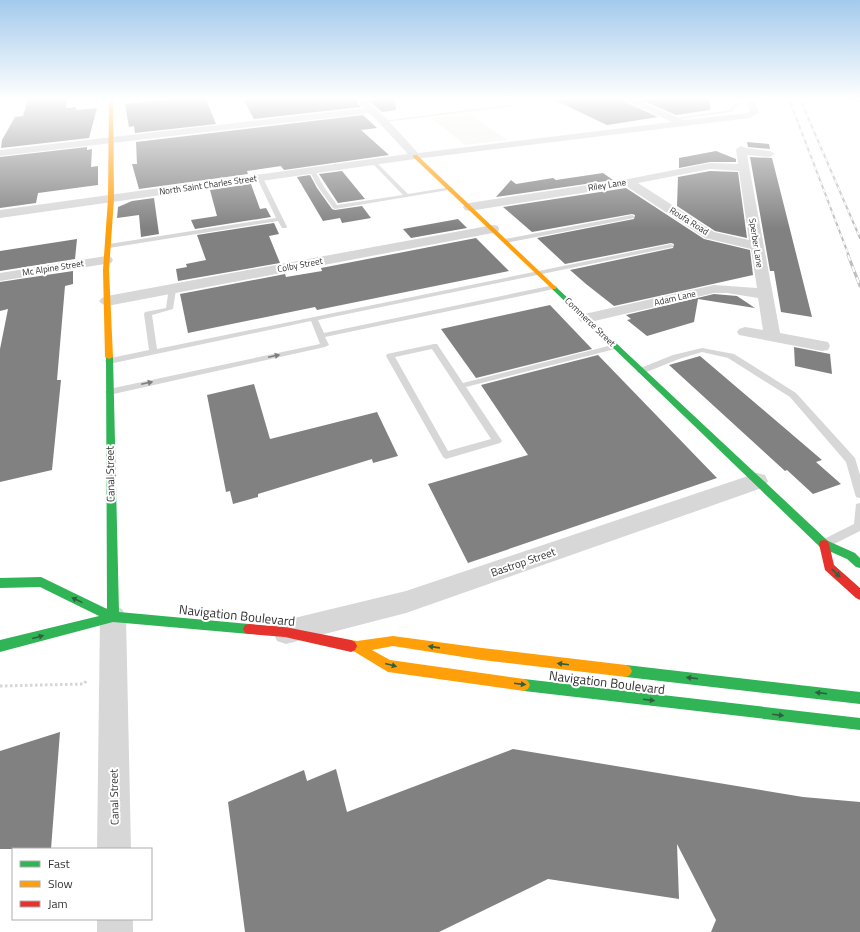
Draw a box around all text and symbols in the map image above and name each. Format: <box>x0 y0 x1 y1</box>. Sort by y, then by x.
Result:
street label: North Saint Charles Street <box>158 171 258 198</box>
street label: Riley Lane <box>587 175 627 194</box>
street label: Roufa Road <box>667 203 712 238</box>
street label: Sperber Lane <box>746 217 767 269</box>
street label: Colby Street <box>276 254 324 275</box>
street label: Mc Alpine Street <box>21 256 85 279</box>
street label: Adam Lane <box>653 286 697 309</box>
street label: Commerce Street <box>562 294 619 350</box>
one-way arrow <box>268 353 280 359</box>
one-way arrow <box>141 380 153 386</box>
street label: Canal Street <box>102 446 118 502</box>
street label: Bastrop Street <box>489 543 558 581</box>
one-way arrow <box>831 568 841 578</box>
one-way arrow <box>72 597 83 603</box>
street label: Navigation Boulevard <box>178 599 296 631</box>
one-way arrow <box>32 633 44 639</box>
one-way arrow <box>428 644 440 650</box>
one-way arrow <box>557 660 569 667</box>
one-way arrow <box>386 662 398 668</box>
street label: Navigation Boulevard <box>548 665 666 699</box>
one-way arrow <box>686 675 698 682</box>
one-way arrow <box>514 681 526 688</box>
one-way arrow <box>815 690 827 696</box>
one-way arrow <box>643 696 655 703</box>
one-way arrow <box>772 712 784 718</box>
street label: Canal Street <box>106 769 122 825</box>
legend <box>12 848 152 920</box>
text: Fast <box>48 854 71 873</box>
text: Slow <box>48 874 73 893</box>
text: Jam <box>48 894 68 913</box>

